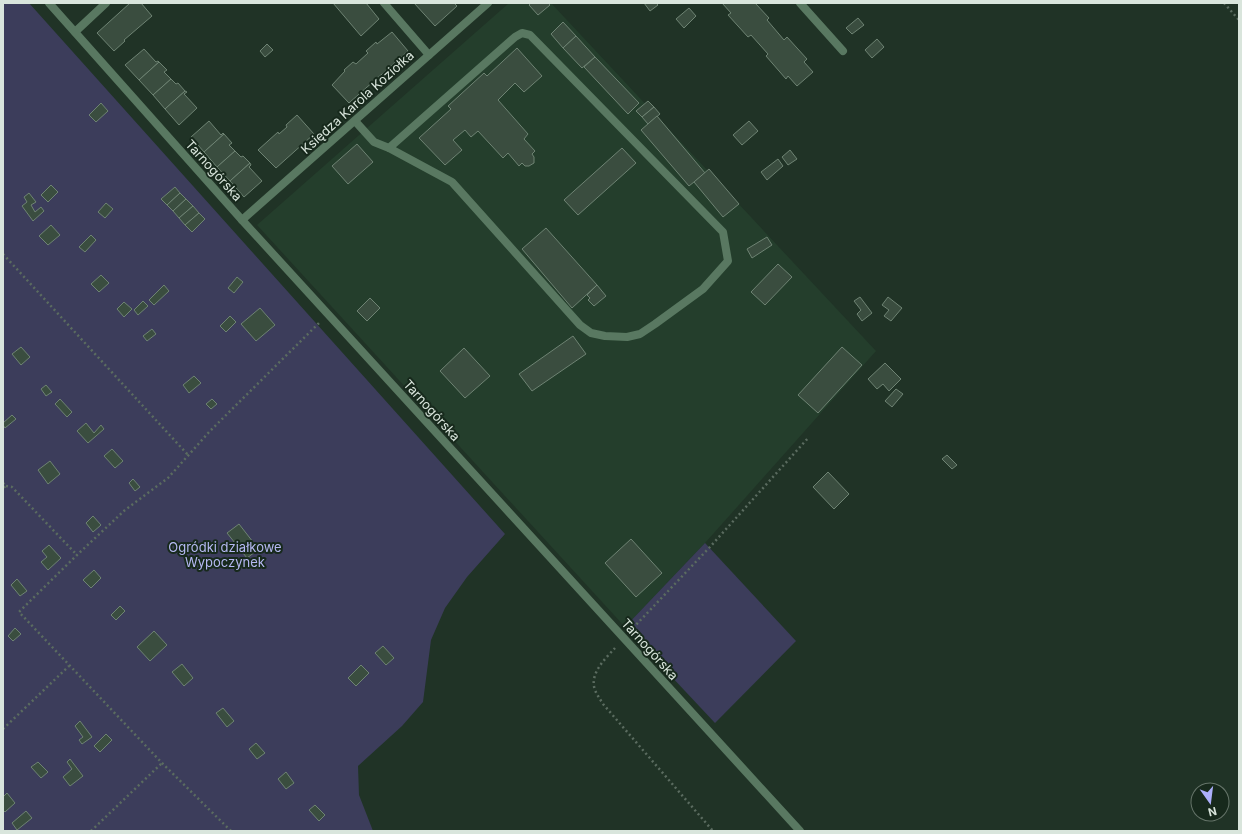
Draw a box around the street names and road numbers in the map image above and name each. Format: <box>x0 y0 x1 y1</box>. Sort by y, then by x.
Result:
street label: Księdza Karola Koziołka <box>297 47 417 157</box>
street label: Tarnogórska <box>182 136 246 204</box>
street label: Tarnogórska <box>400 376 464 444</box>
street label: Tarnogórska <box>618 615 682 683</box>

